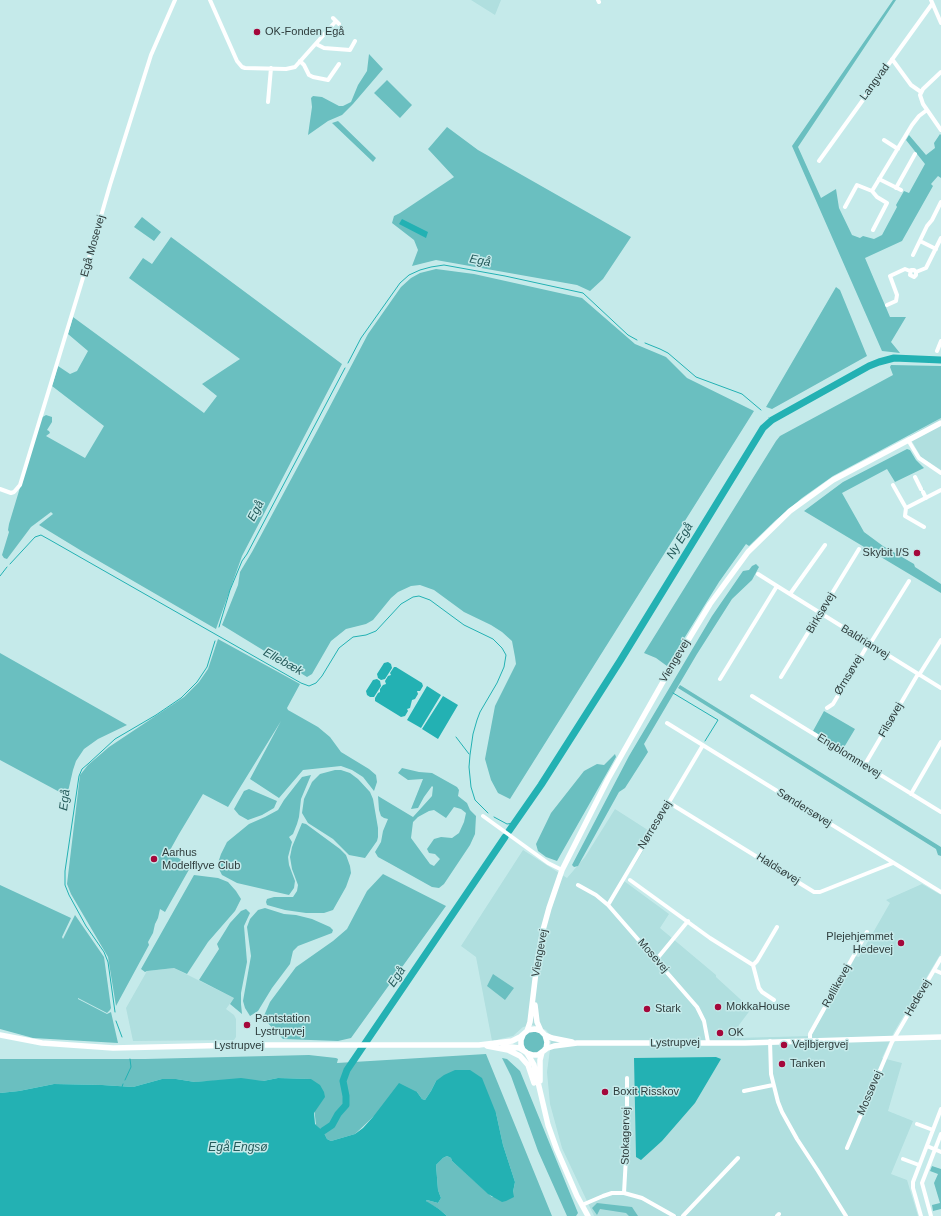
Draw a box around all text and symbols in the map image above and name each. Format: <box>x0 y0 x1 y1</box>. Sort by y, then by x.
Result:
place label: OK-Fonden Egå <box>265 25 344 39</box>
marker: OK-Fonden Egå <box>252 27 262 37</box>
street label: Langvad <box>857 61 893 103</box>
street label: Egå Mosevej <box>78 214 108 278</box>
water label: Egå <box>468 252 492 270</box>
water label: Egå <box>245 498 267 524</box>
water label: Ny Egå <box>664 520 696 562</box>
place label: Skybit I/S <box>863 546 909 560</box>
marker: Skybit I/S <box>912 548 922 558</box>
street label: Birksøvej <box>804 590 838 636</box>
street label: Baldrianvej <box>838 622 892 662</box>
street label: Viengevej <box>657 637 693 685</box>
water label: Ellebæk <box>261 645 305 679</box>
street label: Ørnsøvej <box>832 652 866 698</box>
street label: Filsøvej <box>876 700 906 740</box>
street label: Engblommevej <box>815 731 883 781</box>
street label: Søndersøvej <box>774 786 834 830</box>
water label: Egå <box>57 789 73 811</box>
street label: Nørresøvej <box>635 798 675 852</box>
place label: Aarhus Modelflyve Club <box>162 846 240 872</box>
street label: Haldsøvej <box>754 850 802 888</box>
marker: Aarhus Modelflyve Club <box>149 854 159 864</box>
street label: Viengevej <box>529 928 551 978</box>
place label: Plejehjemmet Hedevej <box>826 930 893 956</box>
street label: Mosevej <box>635 936 671 976</box>
marker: Plejehjemmet Hedevej <box>896 938 906 948</box>
street label: Røllikevej <box>820 962 854 1010</box>
water label: Egå <box>385 964 409 990</box>
street label: Hedevej <box>902 977 934 1019</box>
place label: MokkaHouse <box>726 1000 790 1014</box>
place label: Stark <box>655 1002 681 1016</box>
marker: MokkaHouse <box>713 1002 723 1012</box>
marker: Stark <box>642 1004 652 1014</box>
place label: Pantstation Lystrupvej <box>255 1012 310 1038</box>
marker: Pantstation Lystrupvej <box>242 1020 252 1030</box>
place label: OK <box>728 1026 744 1040</box>
marker: OK <box>715 1028 725 1038</box>
street label: Lystrupvej <box>650 1036 700 1050</box>
place label: Vejlbjergvej <box>792 1038 848 1052</box>
street label: Lystrupvej <box>214 1039 264 1053</box>
marker: Vejlbjergvej <box>779 1040 789 1050</box>
place label: Tanken <box>790 1057 825 1071</box>
marker: Tanken <box>777 1059 787 1069</box>
street label: Mossøvej <box>855 1069 885 1117</box>
place label: Boxit Risskov <box>613 1085 679 1099</box>
marker: Boxit Risskov <box>600 1087 610 1097</box>
street label: Stokagervej <box>619 1107 633 1165</box>
water label: Egå Engsø <box>208 1141 268 1155</box>

